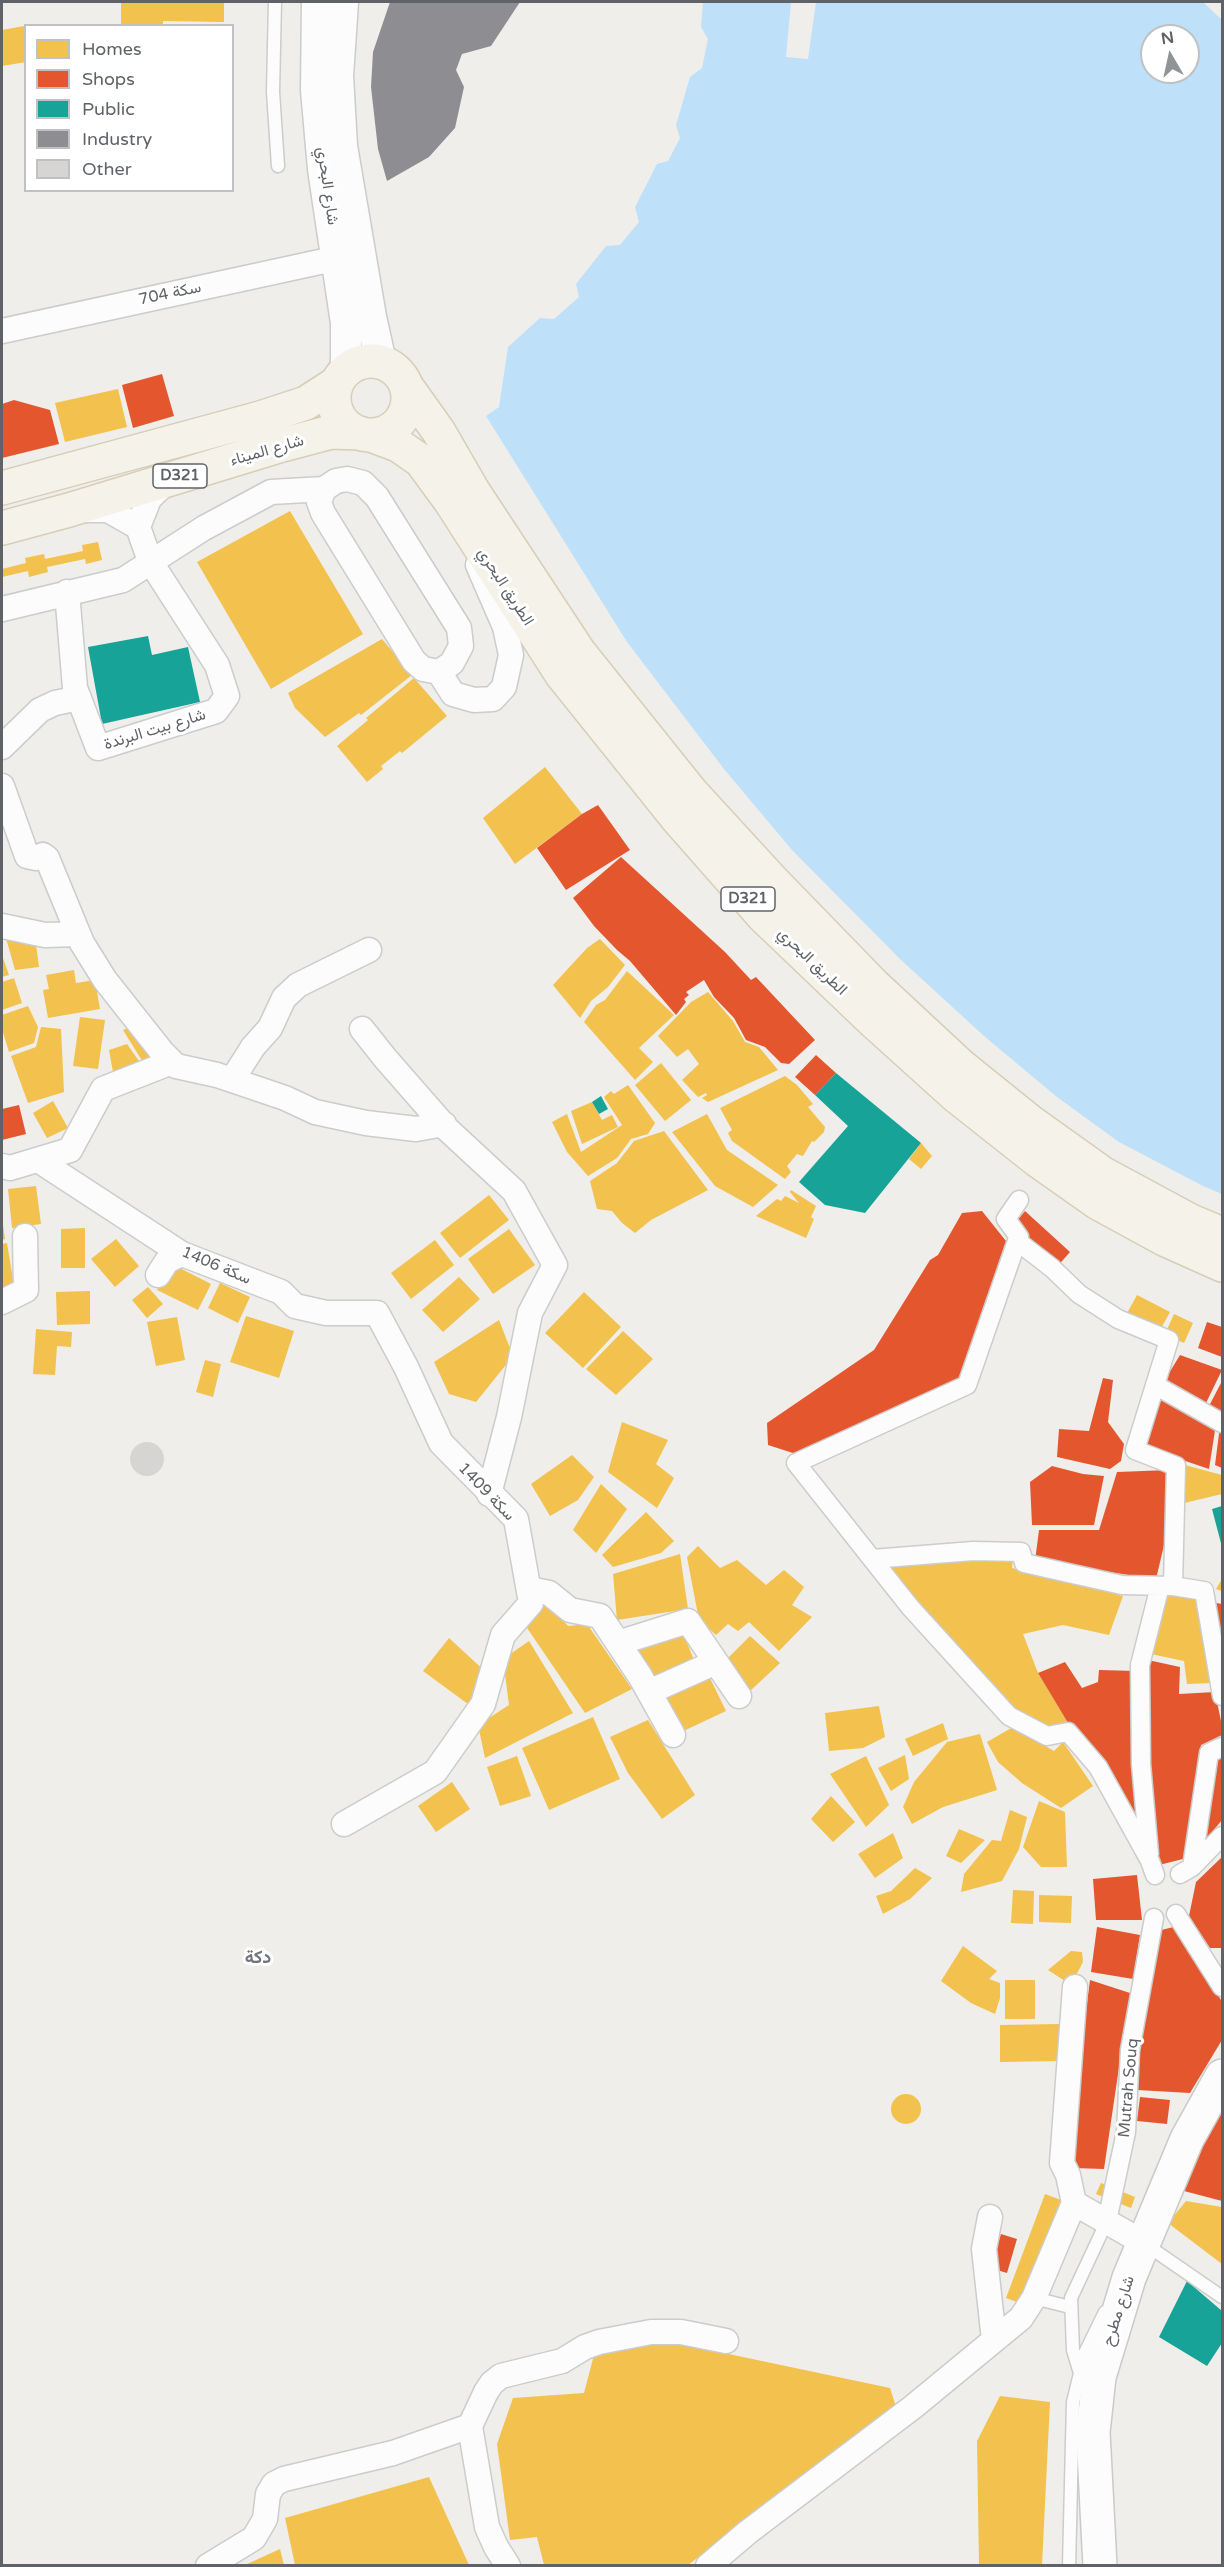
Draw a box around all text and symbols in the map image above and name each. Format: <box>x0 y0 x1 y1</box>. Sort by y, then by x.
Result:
legend <box>24 24 234 192</box>
north arrow <box>1140 24 1200 84</box>
text: N <box>1160 27 1175 49</box>
text: Homes <box>82 38 142 60</box>
text: Shops <box>82 68 135 90</box>
text: Public <box>82 98 135 120</box>
text: Industry <box>82 128 152 150</box>
street label: شارع البحري <box>312 146 342 226</box>
text: Other <box>82 158 132 180</box>
street label: سكة 704 <box>137 278 203 310</box>
street label: شارع الميناء <box>228 431 306 471</box>
road number: D321 <box>153 464 207 488</box>
street label: الطريق البحري <box>473 544 537 630</box>
street label: شارع بيت البرندة <box>102 705 208 755</box>
road number: D321 <box>721 887 775 911</box>
street label: الطريق البحري <box>773 924 851 1000</box>
street label: 1406 سكة <box>178 1243 254 1289</box>
street label: 1409 سكة <box>454 1459 518 1525</box>
district label: دكة <box>245 1947 271 1969</box>
street label: Mutrah Souq <box>1115 2038 1143 2138</box>
street label: شارع مطرح <box>1099 2274 1139 2348</box>

